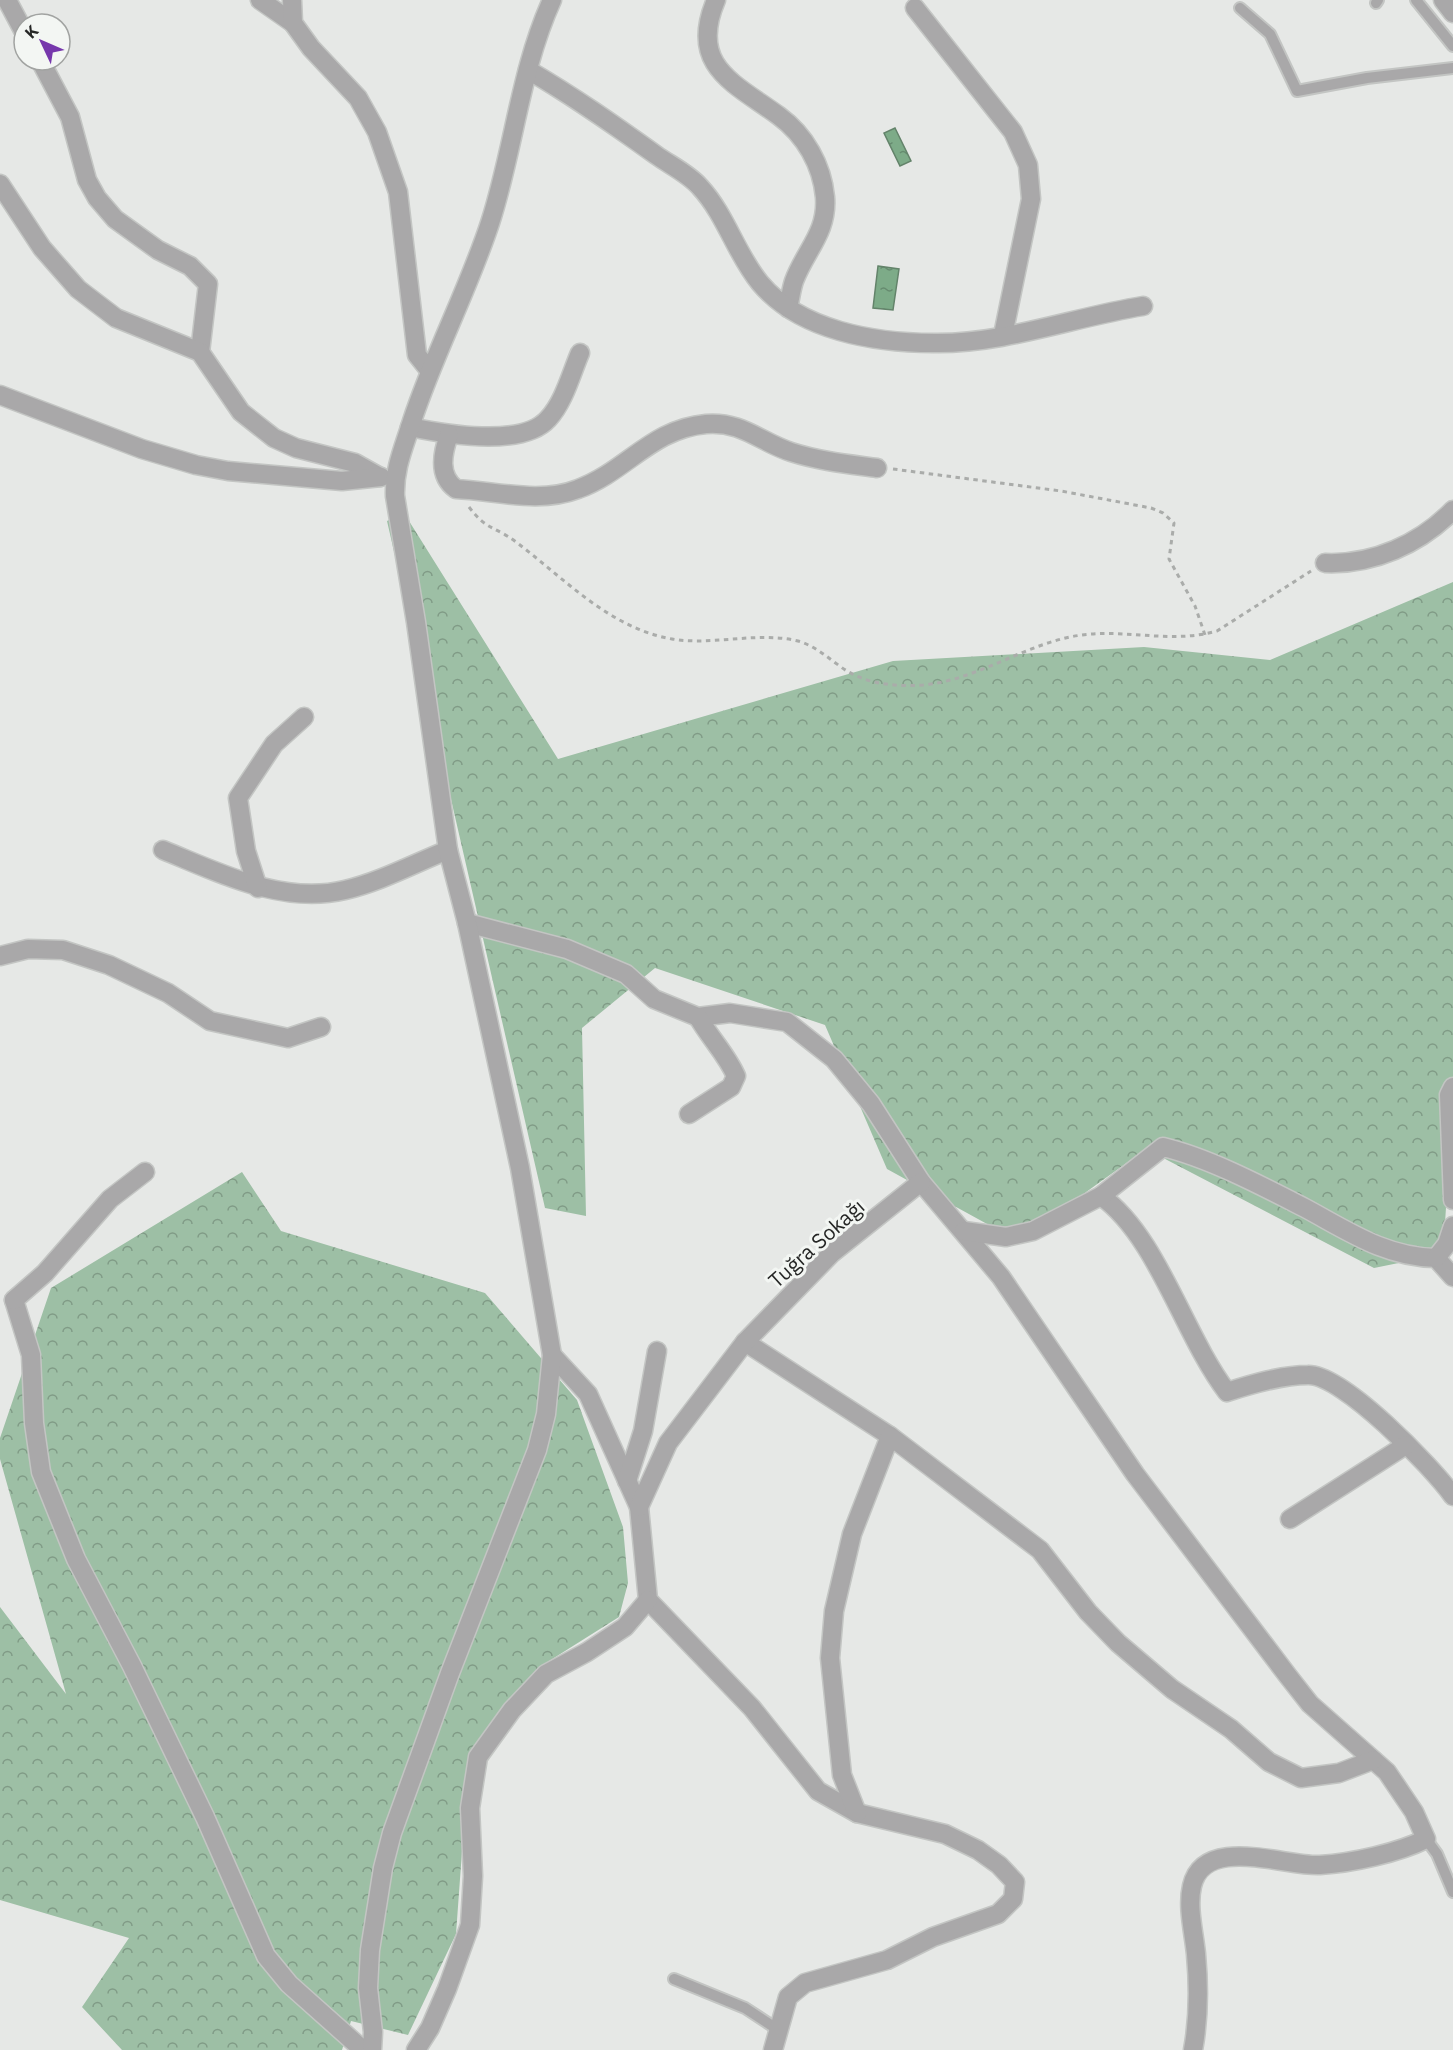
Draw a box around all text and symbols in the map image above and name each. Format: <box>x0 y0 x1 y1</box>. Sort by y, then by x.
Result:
north arrow <box>12 12 72 72</box>
text: K <box>20 21 42 43</box>
street label: Tuğra Sokağı <box>762 1192 870 1294</box>

